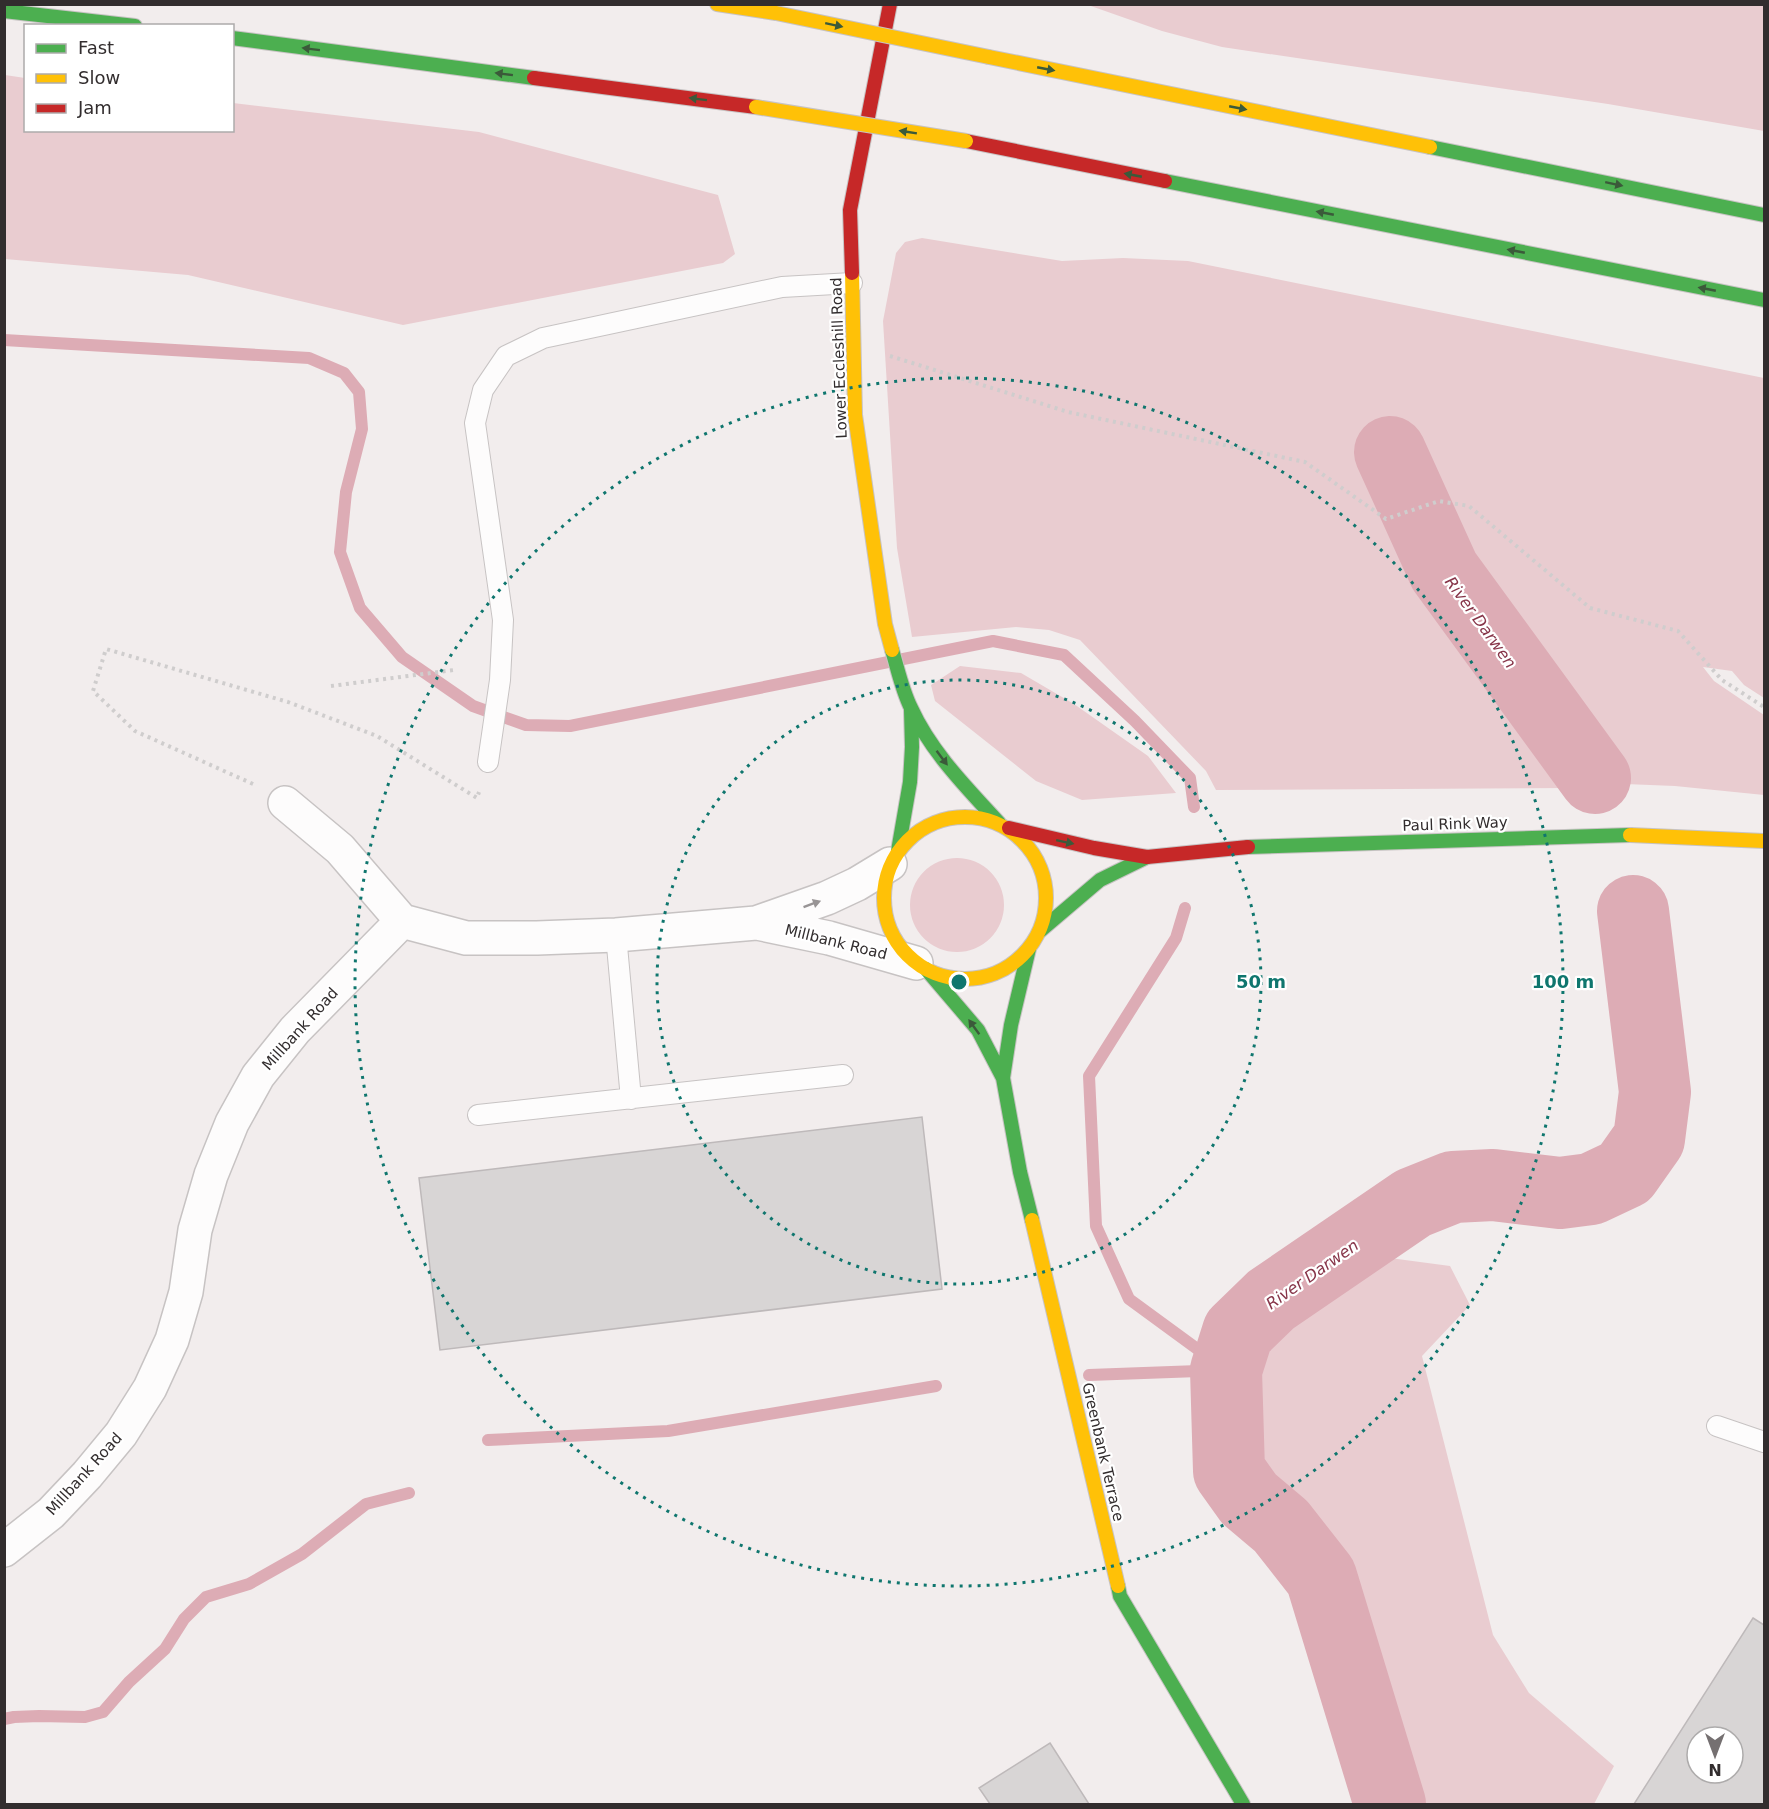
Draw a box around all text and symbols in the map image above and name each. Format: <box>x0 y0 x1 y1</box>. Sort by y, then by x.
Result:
one-way arrow <box>824 21 843 30</box>
legend <box>24 24 234 132</box>
text: Fast <box>78 37 114 58</box>
one-way arrow <box>301 44 320 53</box>
one-way arrow <box>1037 65 1056 74</box>
text: Slow <box>78 67 120 88</box>
one-way arrow <box>495 69 514 79</box>
one-way arrow <box>688 95 707 104</box>
text: Jam <box>77 97 112 118</box>
one-way arrow <box>1228 104 1247 113</box>
one-way arrow <box>898 127 917 136</box>
one-way arrow <box>1124 170 1143 179</box>
one-way arrow <box>1605 180 1624 189</box>
one-way arrow <box>1315 208 1334 217</box>
one-way arrow <box>1506 246 1525 255</box>
street label: Lower Eccleshill Road <box>827 277 851 439</box>
one-way arrow <box>1697 284 1716 293</box>
water label: River Darwen <box>1441 573 1520 672</box>
one-way arrow <box>936 751 948 766</box>
street label: Paul Rink Way <box>1402 813 1508 835</box>
one-way arrow <box>1056 838 1075 847</box>
one-way arrow <box>803 899 821 908</box>
street label: Millbank Road <box>783 921 889 963</box>
text: 50 m <box>1236 971 1286 992</box>
text: 100 m <box>1532 971 1594 992</box>
centre of rings <box>949 972 969 992</box>
street label: Millbank Road <box>258 984 342 1074</box>
one-way arrow <box>968 1019 980 1035</box>
water label: River Darwen <box>1262 1236 1362 1313</box>
street label: Greenbank Terrace <box>1078 1381 1128 1523</box>
street label: Millbank Road <box>42 1429 126 1519</box>
north arrow <box>1685 1725 1745 1785</box>
text: N <box>1708 1760 1722 1779</box>

